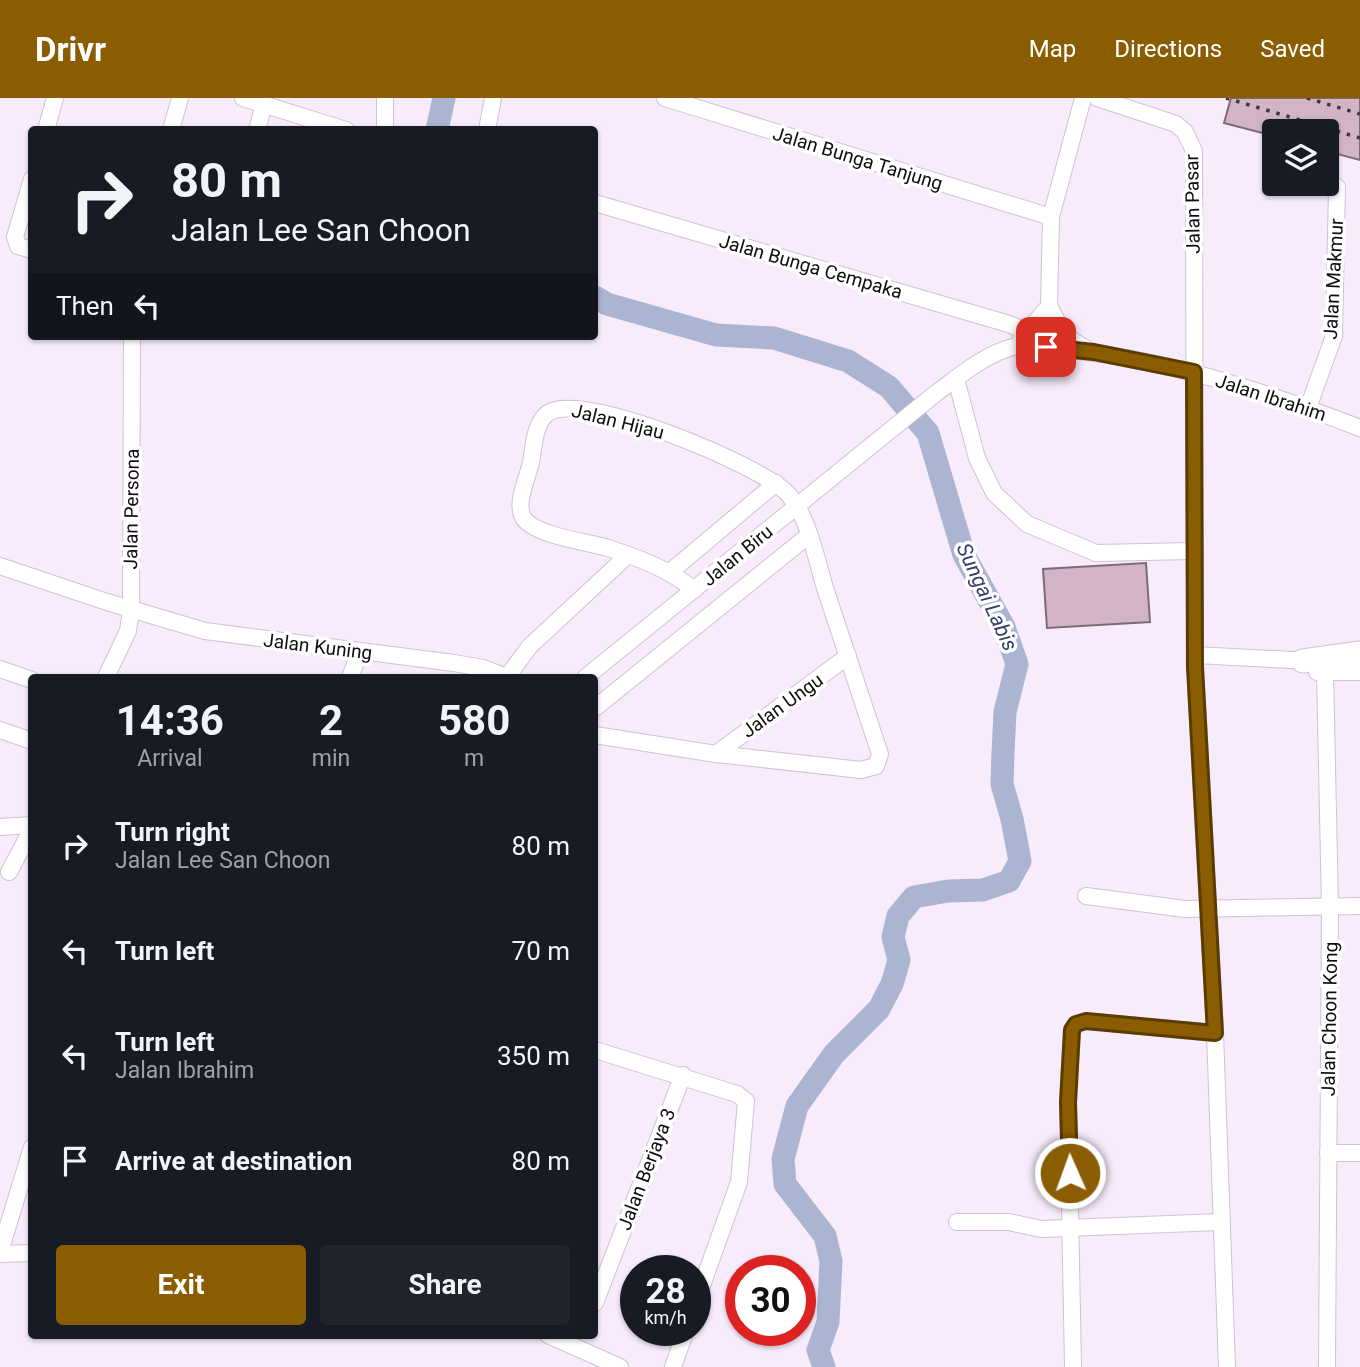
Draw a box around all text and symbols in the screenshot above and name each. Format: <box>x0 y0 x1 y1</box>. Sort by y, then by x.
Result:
text: Drivr <box>35 30 106 69</box>
text: Map <box>1029 35 1076 63</box>
text: Directions <box>1114 35 1222 63</box>
text: Saved <box>1260 35 1325 63</box>
map controls <box>1262 119 1339 196</box>
button: layers <box>1262 119 1339 196</box>
street label: Jalan Bunga Tanjung <box>770 122 946 195</box>
text: 80 m <box>171 152 282 209</box>
street label: Jalan Pasar <box>1180 153 1205 254</box>
icon: right <box>56 154 147 245</box>
text: Jalan Lee San Choon <box>171 211 471 249</box>
street label: Jalan Makmur <box>1319 217 1348 340</box>
street label: Jalan Bunga Cempaka <box>717 229 905 304</box>
icon: left <box>128 287 166 325</box>
text: Then <box>56 291 114 321</box>
pin <box>1016 317 1076 377</box>
icon: arrive <box>1027 328 1065 366</box>
street label: Jalan Ibrahim <box>1213 369 1329 426</box>
street label: Jalan Hijau <box>569 399 667 444</box>
street label: Jalan Persona <box>119 448 144 570</box>
street label: Jalan Biru <box>697 520 777 591</box>
water label: Sungai Labis <box>952 539 1022 655</box>
street label: Jalan Kuning <box>262 628 374 665</box>
street label: Jalan Ungu <box>737 668 827 743</box>
text: 14:36 <box>116 696 224 745</box>
text: 2 <box>319 696 343 745</box>
text: 580 <box>438 696 510 745</box>
text: Arrival <box>137 745 203 772</box>
text: min <box>312 745 350 772</box>
text: m <box>464 745 484 772</box>
text: Turn right <box>115 817 230 847</box>
icon: right <box>56 827 94 865</box>
text: 80 m <box>512 831 570 861</box>
text: Jalan Lee San Choon <box>115 847 330 874</box>
icon: left <box>56 932 94 970</box>
text: Turn left <box>115 936 214 966</box>
text: 70 m <box>512 936 570 966</box>
street label: Jalan Choon Kong <box>1317 942 1342 1096</box>
text: Turn left <box>115 1027 214 1057</box>
icon: left <box>56 1037 94 1075</box>
text: 350 m <box>497 1041 570 1071</box>
text: Jalan Ibrahim <box>115 1057 254 1084</box>
street label: Jalan Berjaya 3 <box>613 1105 680 1233</box>
position arrow <box>1033 1136 1107 1210</box>
icon: arrive <box>56 1142 94 1180</box>
text: Arrive at destination <box>115 1146 352 1176</box>
text: 80 m <box>512 1146 570 1176</box>
button: Exit <box>56 1245 306 1325</box>
button: Share <box>320 1245 570 1325</box>
speed limit sign: 30 <box>725 1255 816 1346</box>
text: 28 <box>645 1271 686 1312</box>
text: km/h <box>644 1307 687 1328</box>

